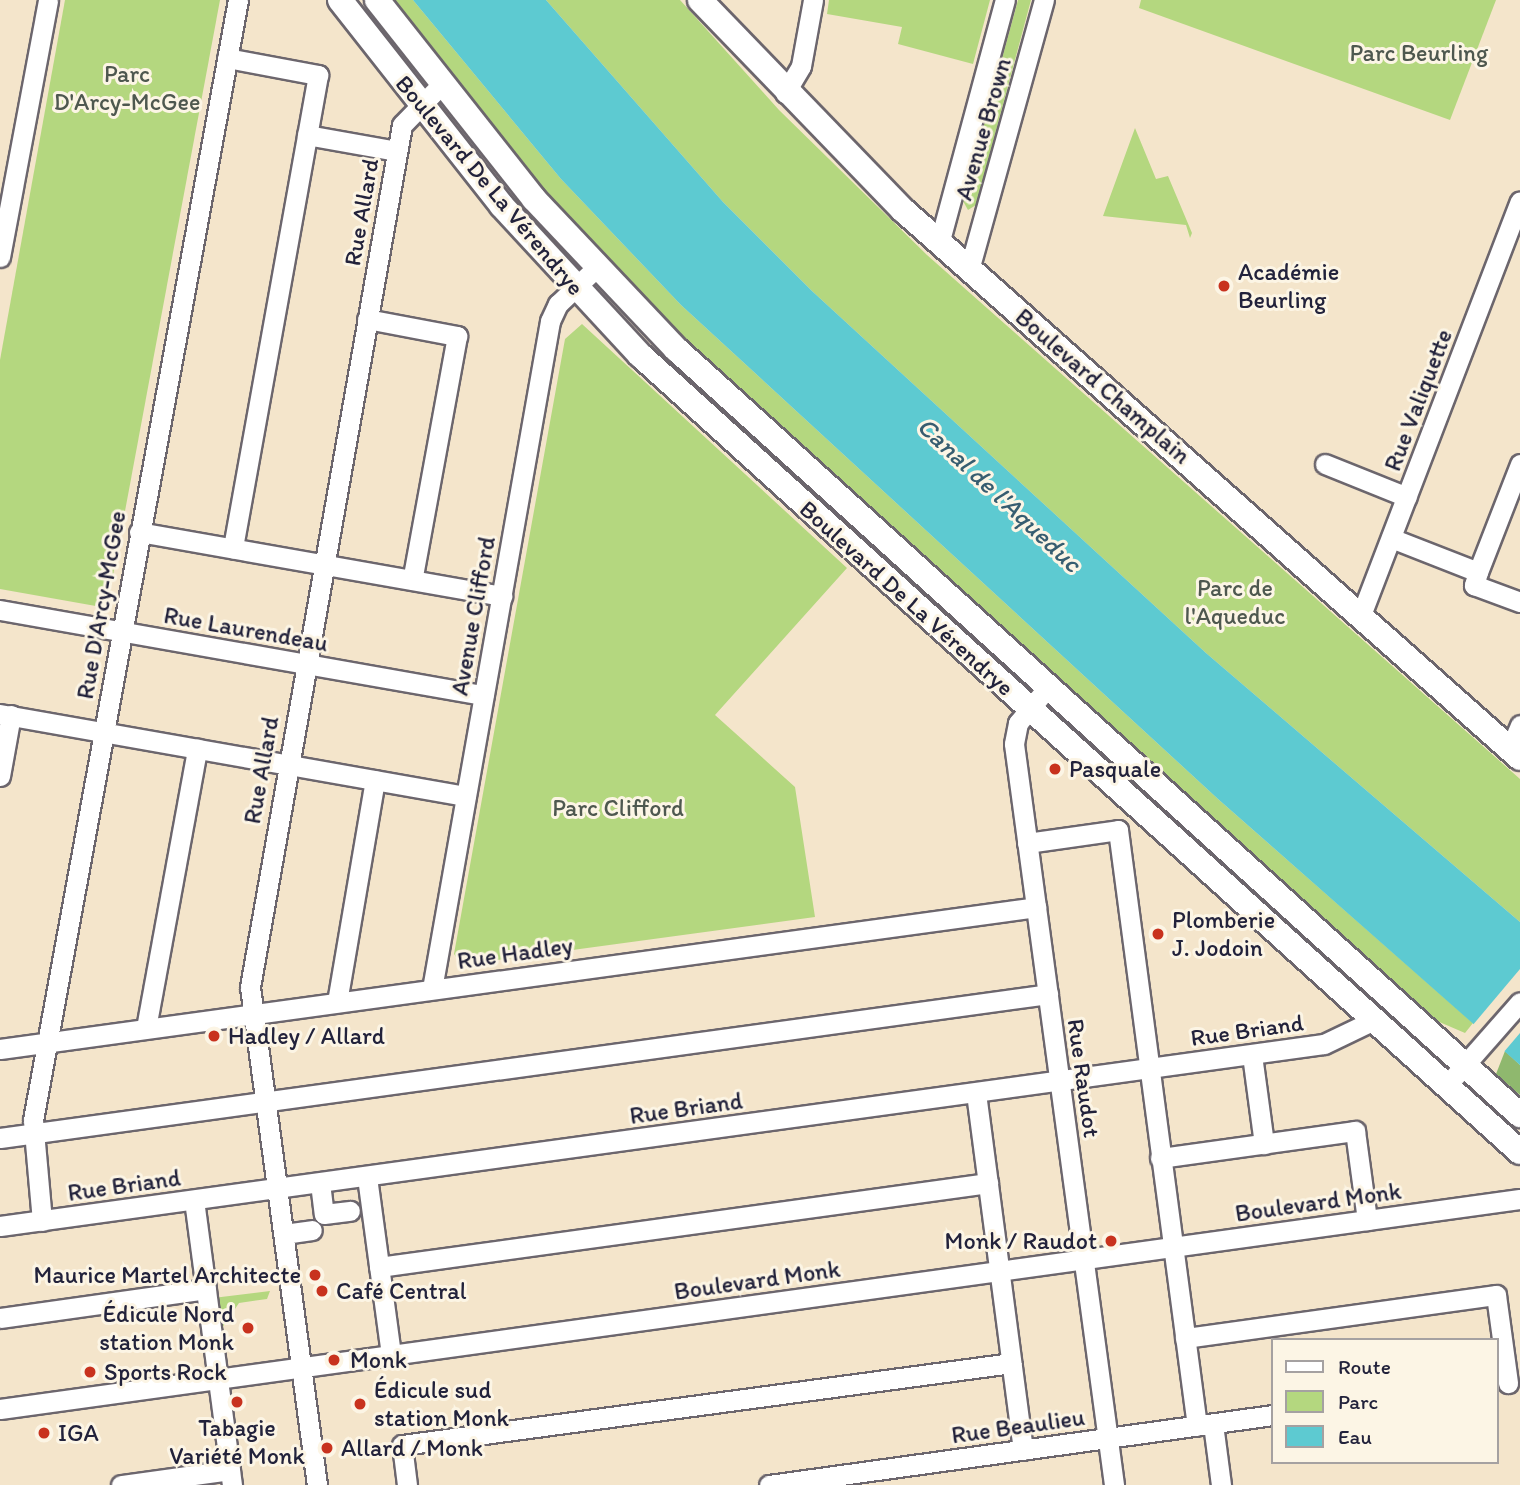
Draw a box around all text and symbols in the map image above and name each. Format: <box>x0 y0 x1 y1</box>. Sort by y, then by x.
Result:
park label: Parc Beurling <box>1349 39 1489 67</box>
street label: Avenue Brown <box>949 54 1017 204</box>
park label: Parc D'Arcy-McGee <box>54 60 200 116</box>
street label: Boulevard De La Vérendrye <box>390 69 590 301</box>
street label: Rue Allard <box>337 156 385 268</box>
place label: Académie Beurling <box>1238 258 1339 314</box>
marker: Académie Beurling <box>1216 278 1232 294</box>
street label: Boulevard Champlain <box>1010 303 1196 469</box>
street label: Rue Valiquette <box>1378 325 1458 475</box>
water label: Canal de l'Aqueduc <box>910 411 1088 579</box>
street label: Boulevard De La Vérendrye <box>794 494 1020 702</box>
street label: Rue D'Arcy-McGee <box>70 508 132 702</box>
street label: Avenue Clifford <box>445 534 501 698</box>
park label: Parc de l'Aqueduc <box>1184 574 1286 630</box>
street label: Rue Laurendeau <box>162 600 330 658</box>
street label: Rue Allard <box>237 714 285 826</box>
place label: Pasquale <box>1069 755 1161 783</box>
marker: Pasquale <box>1047 761 1063 777</box>
park label: Parc Clifford <box>552 794 684 822</box>
place label: Plomberie J. Jodoin <box>1172 906 1275 962</box>
marker: Plomberie J. Jodoin <box>1150 926 1166 942</box>
street label: Rue Hadley <box>455 931 575 975</box>
street label: Rue Briand <box>1189 1008 1305 1052</box>
street label: Rue Raudot <box>1061 1017 1107 1139</box>
place label: Hadley / Allard <box>228 1022 385 1050</box>
marker: Hadley / Allard <box>206 1028 222 1044</box>
street label: Rue Briand <box>628 1086 744 1130</box>
street label: Rue Briand <box>66 1163 182 1207</box>
street label: Boulevard Monk <box>1233 1176 1403 1228</box>
place label: Monk / Raudot <box>945 1227 1097 1255</box>
marker: Monk / Raudot <box>1103 1233 1119 1249</box>
street label: Boulevard Monk <box>672 1254 842 1306</box>
place label: Maurice Martel Architecte <box>33 1261 301 1289</box>
marker: Maurice Martel Architecte <box>307 1267 323 1283</box>
place label: Café Central <box>336 1277 467 1305</box>
marker: Café Central <box>314 1283 330 1299</box>
place label: Édicule Nord station Monk <box>99 1300 234 1356</box>
marker: Édicule Nord station Monk <box>240 1320 256 1336</box>
legend <box>1272 1338 1499 1464</box>
place label: Monk <box>350 1346 407 1374</box>
marker: Monk <box>324 1350 344 1370</box>
text: Route <box>1338 1354 1391 1379</box>
place label: Sports Rock <box>104 1358 227 1386</box>
marker: Sports Rock <box>82 1364 98 1380</box>
place label: Édicule sud station Monk <box>374 1376 509 1432</box>
text: Parc <box>1338 1389 1378 1414</box>
marker: Tabagie Variété Monk <box>229 1394 245 1410</box>
marker: Édicule sud station Monk <box>352 1396 368 1412</box>
street label: Rue Beaulieu <box>949 1402 1087 1450</box>
place label: Tabagie Variété Monk <box>169 1414 305 1470</box>
place label: IGA <box>58 1419 99 1447</box>
text: Eau <box>1338 1424 1372 1449</box>
marker: IGA <box>36 1425 52 1441</box>
place label: Allard / Monk <box>341 1434 483 1462</box>
marker: Allard / Monk <box>319 1440 335 1456</box>

